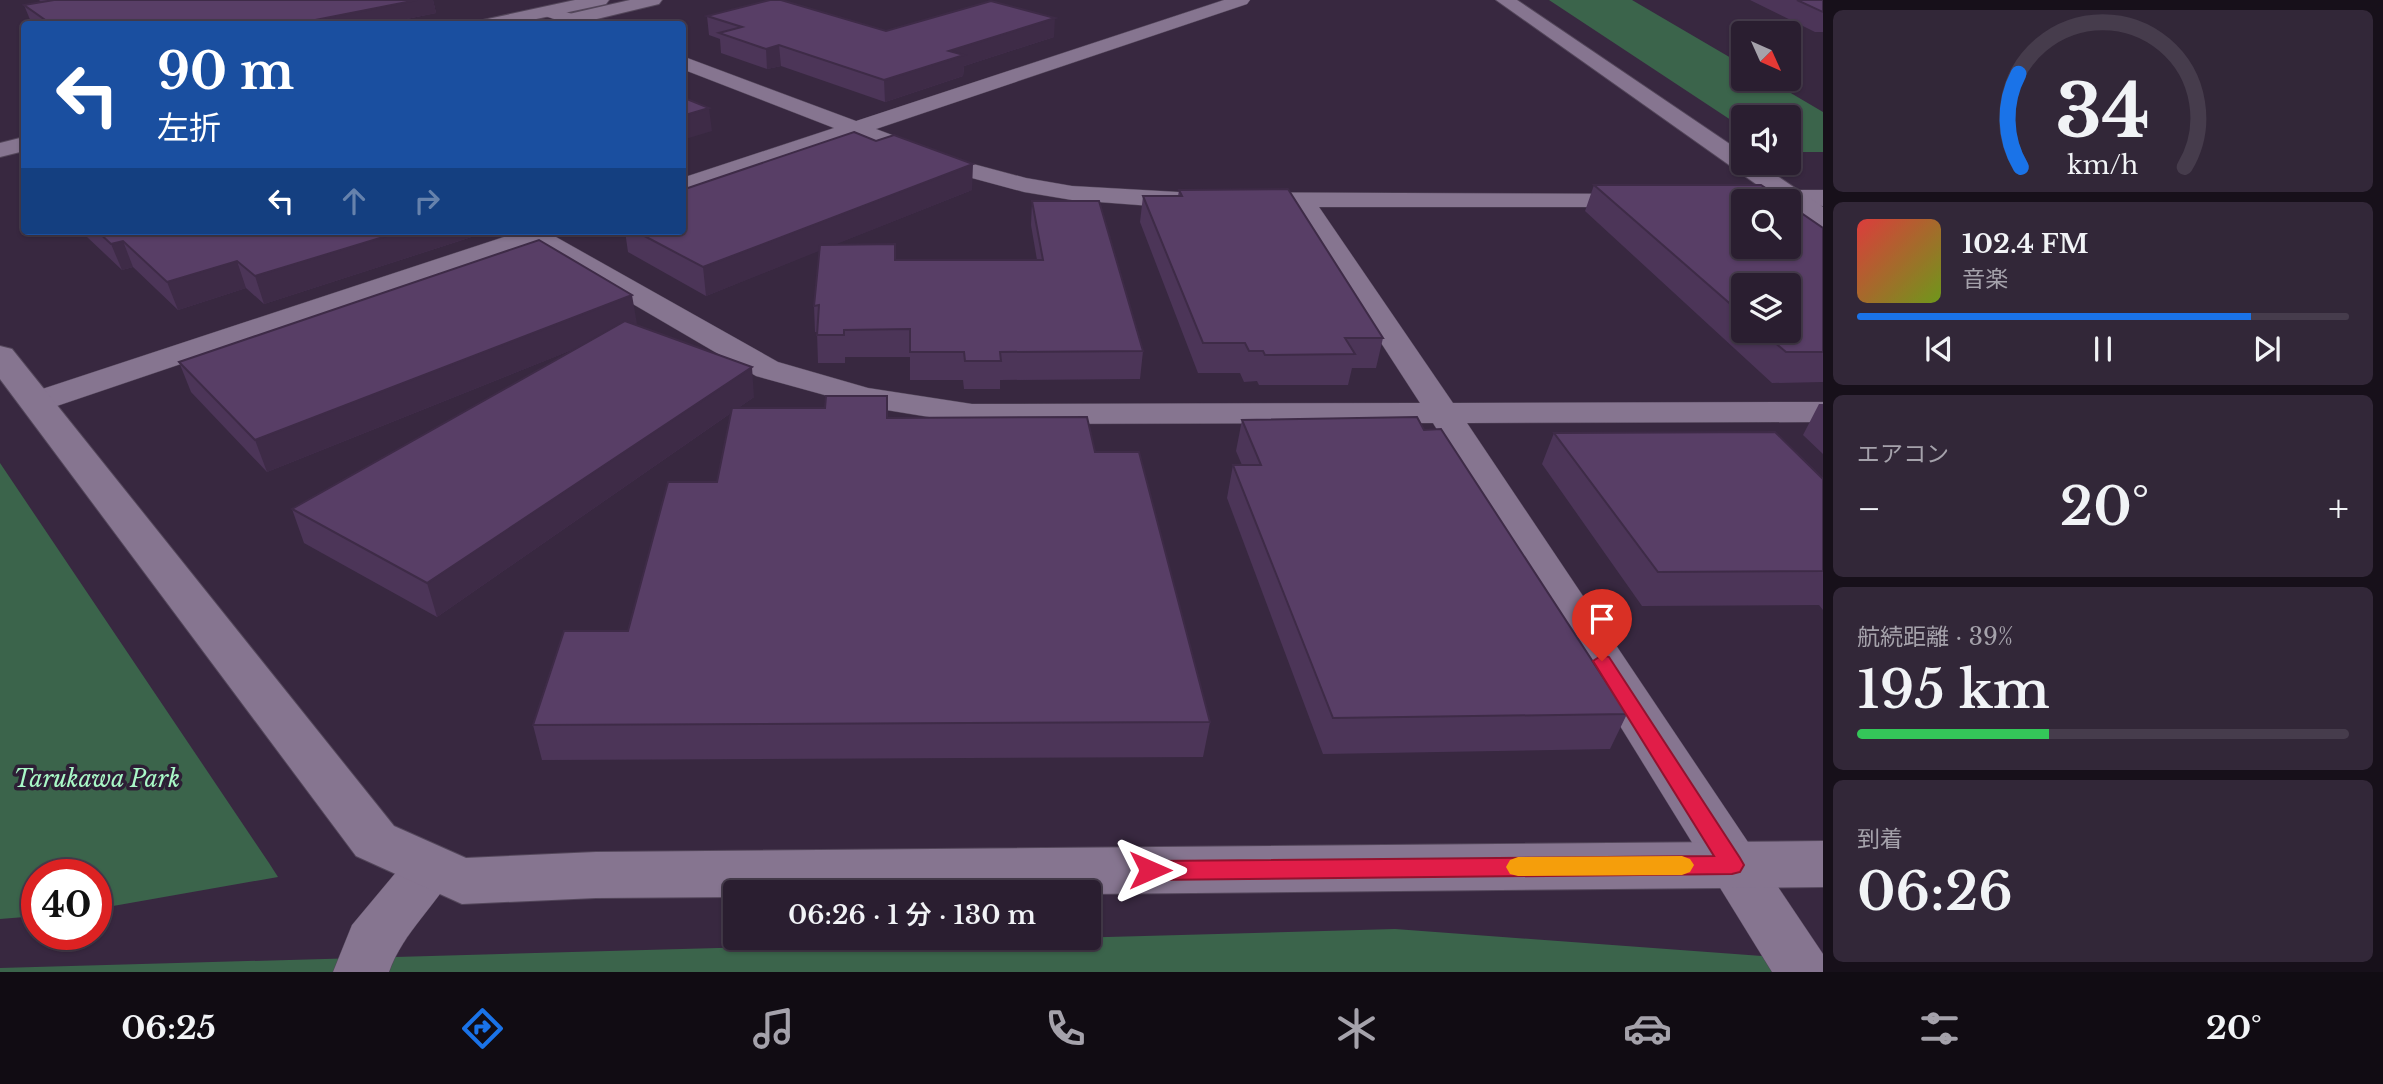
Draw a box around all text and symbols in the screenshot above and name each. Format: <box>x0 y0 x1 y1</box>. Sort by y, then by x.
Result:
north arrow <box>1731 21 1801 91</box>
map controls <box>1731 21 1801 343</box>
text: 90 m <box>157 41 294 102</box>
icon: left <box>42 49 133 140</box>
text: 34 <box>2056 67 2150 158</box>
button: sound <box>1731 105 1801 175</box>
text: 左折 <box>157 108 221 148</box>
text: km/h <box>2068 150 2138 181</box>
icon: left <box>262 182 300 220</box>
icon: ahead <box>335 182 373 220</box>
icon: right <box>408 182 446 220</box>
button: search <box>1731 189 1801 259</box>
text: 102.4 FM <box>1962 228 2089 260</box>
text: 音楽 <box>1962 265 2008 293</box>
button: layers <box>1731 273 1801 343</box>
icon: previous <box>1920 330 1958 368</box>
icon: pause <box>2084 330 2122 368</box>
icon: next <box>2248 330 2286 368</box>
text: エアコン <box>1857 440 1949 468</box>
text: 20° <box>2060 475 2149 539</box>
text: − <box>1857 485 1881 532</box>
text: + <box>2328 485 2349 532</box>
pin <box>1572 589 1632 661</box>
icon: arrive <box>1583 600 1621 638</box>
text: 航続距離 · 39% <box>1857 623 2013 651</box>
text: 195 km <box>1857 658 2050 722</box>
park label: Tarukawa Park <box>14 765 180 793</box>
text: 到着 <box>1857 825 1903 853</box>
position arrow <box>1113 833 1187 907</box>
speed limit sign: 40 <box>21 859 112 950</box>
text: 06:26 <box>1857 860 2013 924</box>
text: 06:26 · 1 分 · 130 m <box>788 899 1036 931</box>
icon: directions <box>458 1004 507 1053</box>
icon: music <box>749 1004 798 1053</box>
icon: phone <box>1041 1004 1090 1053</box>
icon: climate <box>1332 1004 1381 1053</box>
icon: car <box>1623 1004 1672 1053</box>
icon: filters <box>1915 1004 1964 1053</box>
text: 06:25 <box>121 1008 216 1048</box>
text: 20° <box>2206 1008 2262 1048</box>

